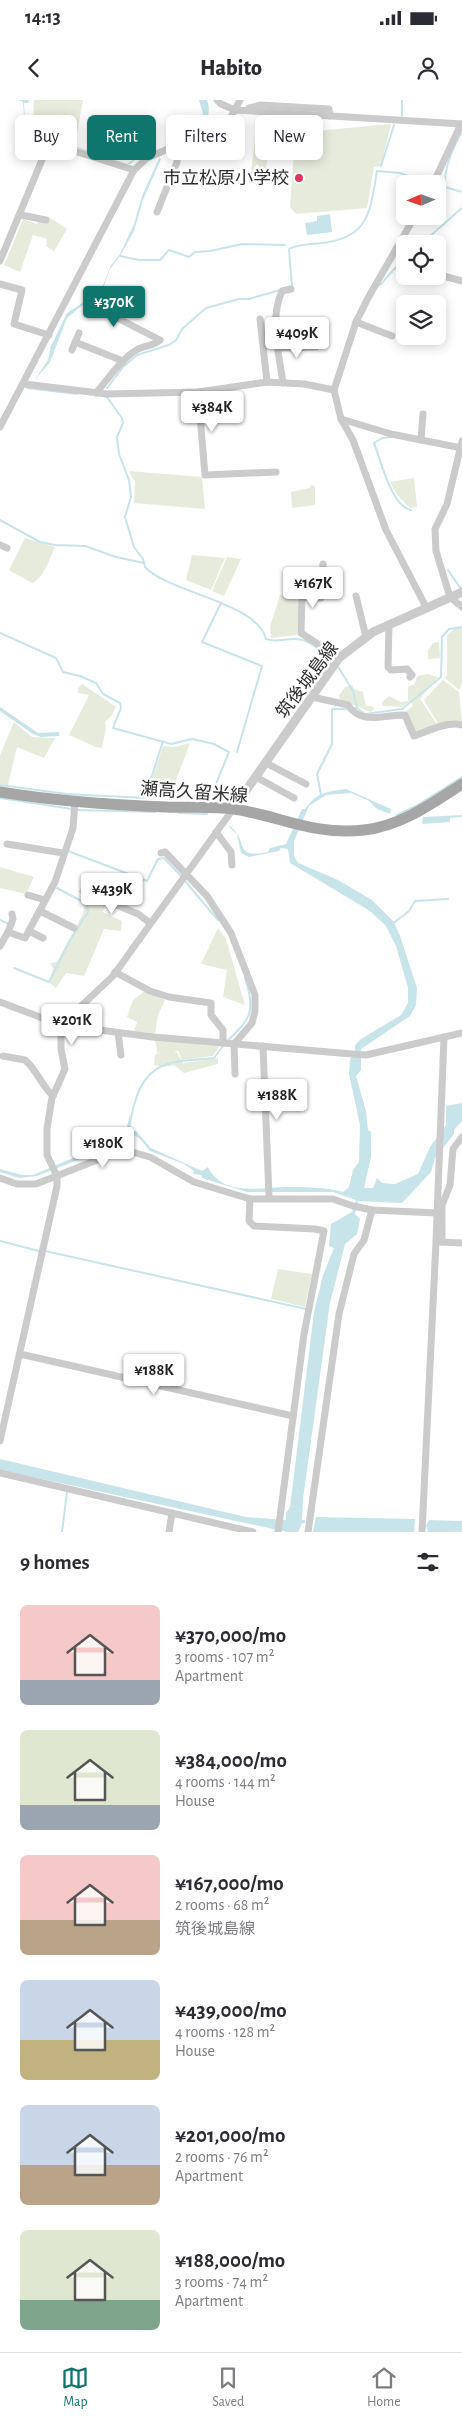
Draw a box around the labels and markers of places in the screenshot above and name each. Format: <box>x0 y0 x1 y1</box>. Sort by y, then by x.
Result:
place label: 市立松原小学校 <box>163 168 289 188</box>
marker: 市立松原小学校 <box>293 172 305 184</box>
pin: ¥370K <box>79 286 149 328</box>
pin: ¥409K <box>262 316 332 359</box>
pin: ¥384K <box>177 390 247 433</box>
pin: ¥167K <box>278 566 348 609</box>
pin: ¥439K <box>77 872 147 915</box>
pin: ¥201K <box>37 1004 107 1046</box>
pin: ¥188K <box>242 1078 312 1121</box>
pin: ¥180K <box>68 1126 138 1169</box>
pin: ¥188K <box>119 1354 189 1396</box>

